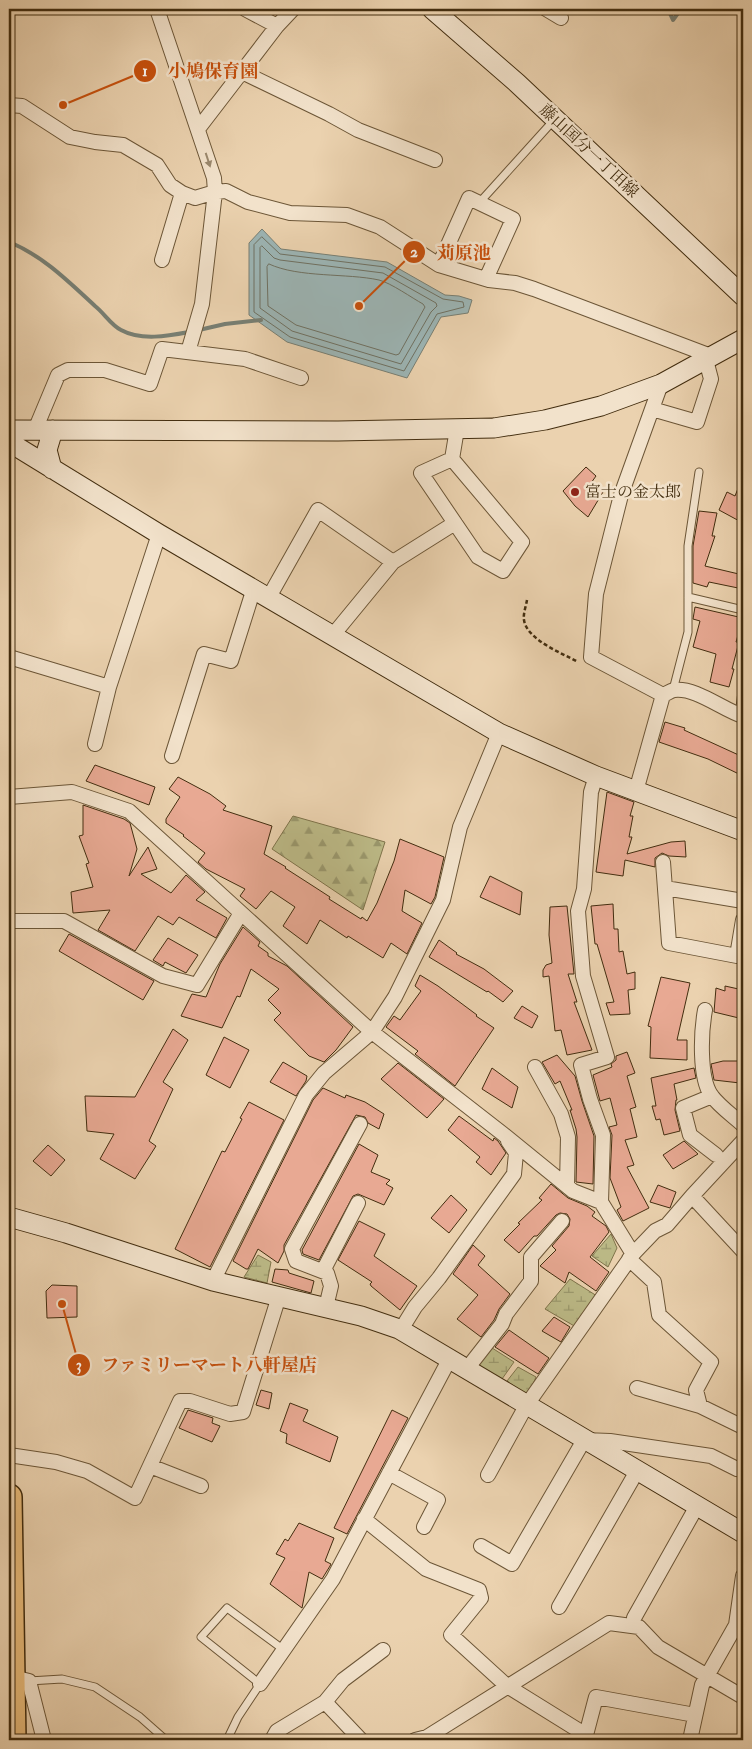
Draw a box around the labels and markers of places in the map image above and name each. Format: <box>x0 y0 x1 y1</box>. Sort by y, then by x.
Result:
callout: 小鳩保育園 <box>133 54 268 87</box>
callout: 苅原池 <box>402 236 501 269</box>
place label: 富士の金太郎 <box>585 482 681 502</box>
marker: 富士の金太郎 <box>569 486 581 498</box>
callout: ファミリーマート八軒屋店 <box>66 1349 327 1382</box>

